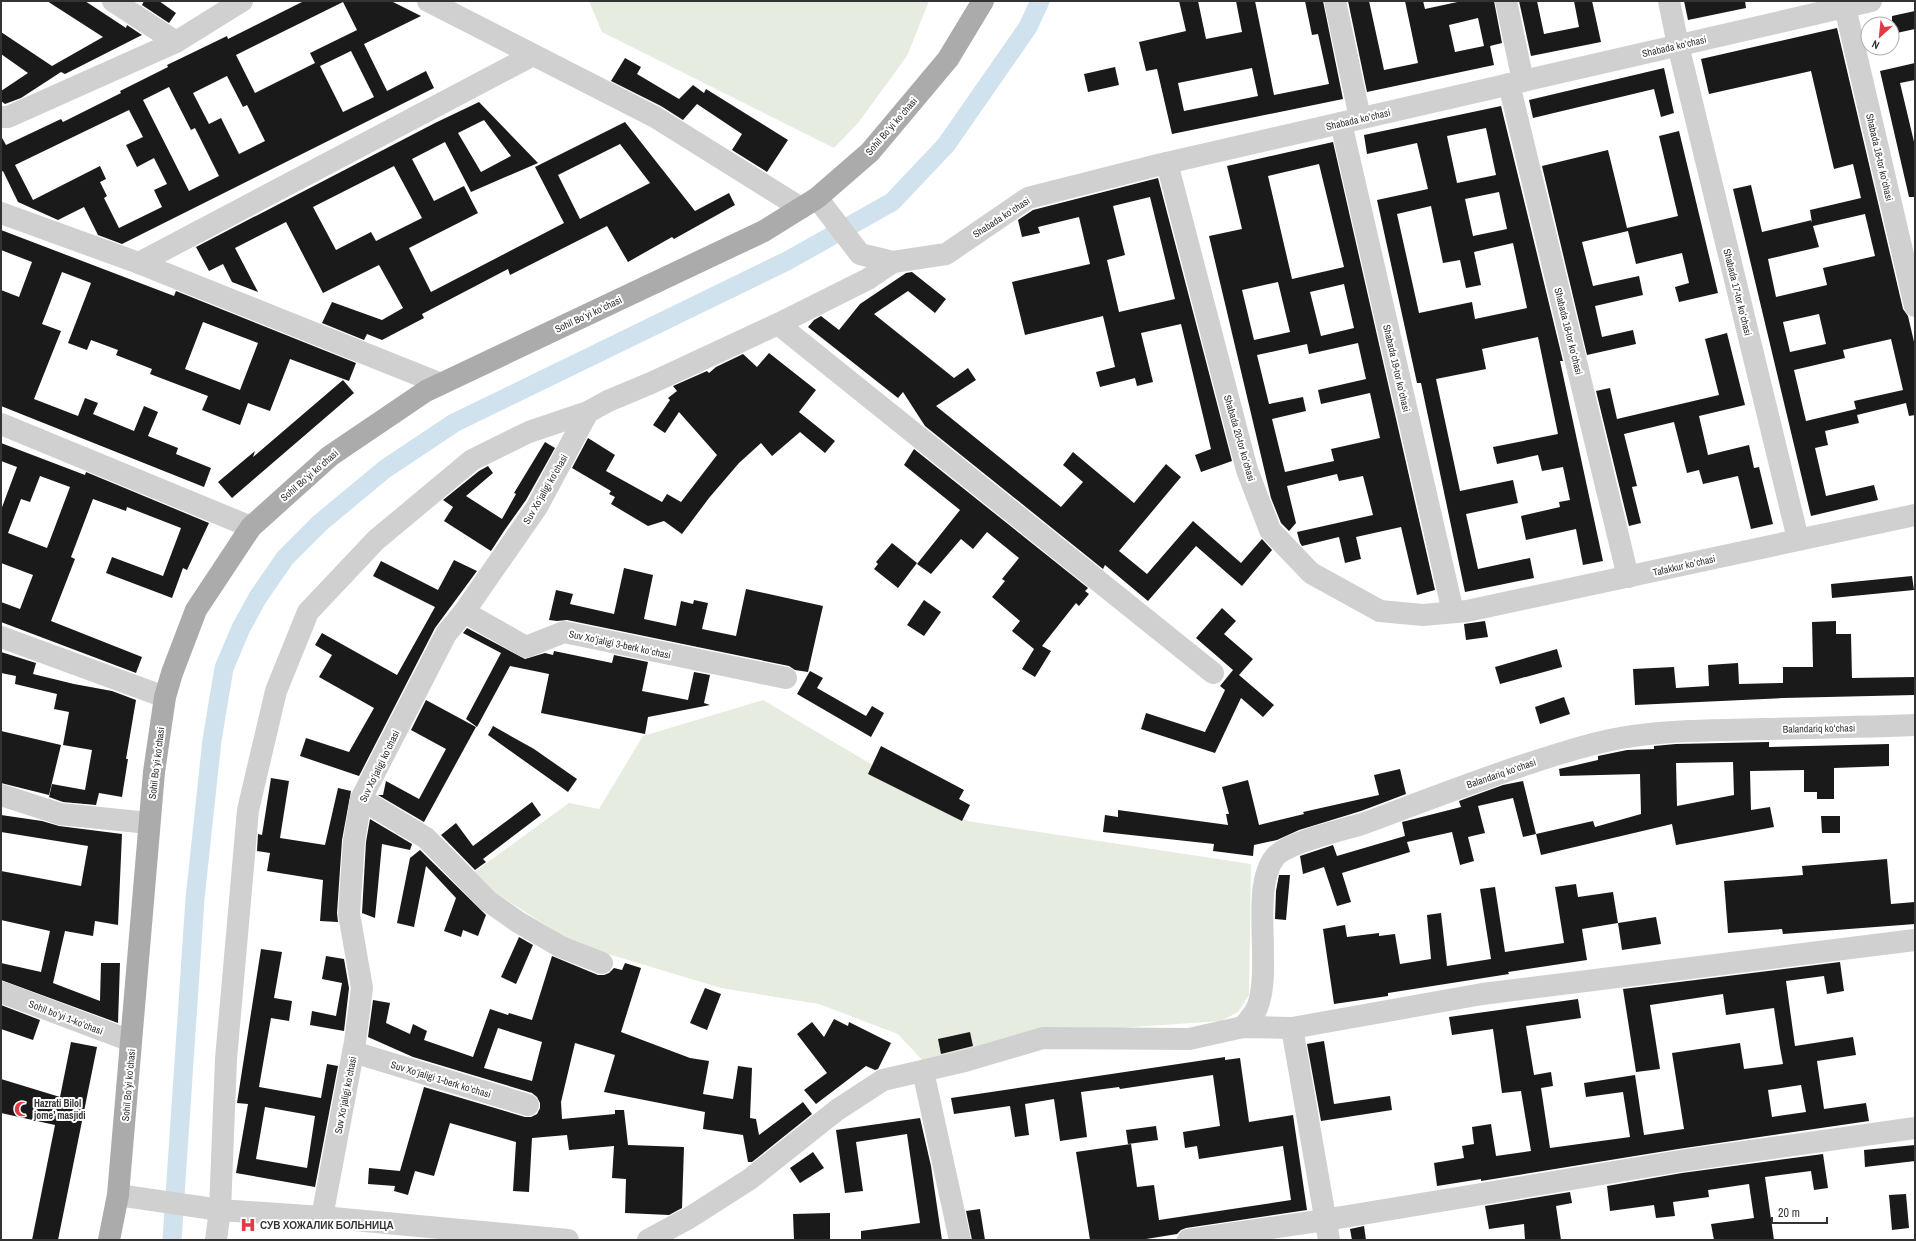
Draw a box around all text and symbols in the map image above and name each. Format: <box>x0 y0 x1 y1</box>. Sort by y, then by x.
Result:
north arrow <box>1860 16 1900 56</box>
street label: Shabada koʻchasi <box>1641 33 1708 60</box>
text: N <box>1869 37 1882 53</box>
street label: Sohil Boʻyi koʻchasi <box>863 95 920 158</box>
street label: Shabada koʻchasi <box>1325 106 1392 133</box>
street label: Shabada 16-tor koʻchasi <box>1863 112 1896 202</box>
street label: Shabada koʻchasi <box>970 194 1032 241</box>
street label: Shabada 17-tor koʻchasi <box>1720 247 1755 337</box>
street label: Shabada 18-tor koʻchasi <box>1551 286 1586 376</box>
street label: Sohil Boʻyi koʻchasi <box>553 293 624 336</box>
street label: Shabada 19-tor koʻchasi <box>1380 323 1413 413</box>
street label: Shabada 20-tor koʻchasi <box>1221 393 1258 483</box>
street label: Sohil Boʻyi koʻchasi <box>278 447 341 504</box>
street label: Suv Xoʻjaligi koʻchasi <box>520 452 571 527</box>
street label: Tafakkur koʻchasi <box>1652 552 1717 579</box>
street label: Suv Xoʻjaligi 3-berk koʻchasi <box>568 627 672 662</box>
street label: Balandariq koʻchasi <box>1783 721 1855 736</box>
street label: Sohil Boʻyi koʻchasi <box>146 726 167 800</box>
street label: Suv Xoʻjaligi koʻchasi <box>356 728 403 804</box>
street label: Balandariq koʻchasi <box>1465 756 1538 791</box>
street label: Sohil boʻyi 1-koʻchasi <box>27 997 105 1038</box>
street label: Sohil Boʻyi koʻchasi <box>119 1048 138 1122</box>
street label: Suv Xoʻjaligi koʻchasi <box>332 1055 359 1135</box>
street label: Suv Xoʻjaligi 1-berk koʻchasi <box>389 1058 493 1101</box>
place label: Hazrati Bilol jome’ masjidi <box>33 1097 86 1122</box>
mosque icon: Hazrati Bilol jome’ masjidi <box>13 1100 31 1118</box>
scale bar <box>1772 1199 1827 1225</box>
text: 20 m <box>1778 1205 1800 1221</box>
hospital icon: СУВ ХОЖАЛИК БОЛЬНИЦА <box>239 1216 257 1234</box>
place label: СУВ ХОЖАЛИК БОЛЬНИЦА <box>260 1219 394 1232</box>

